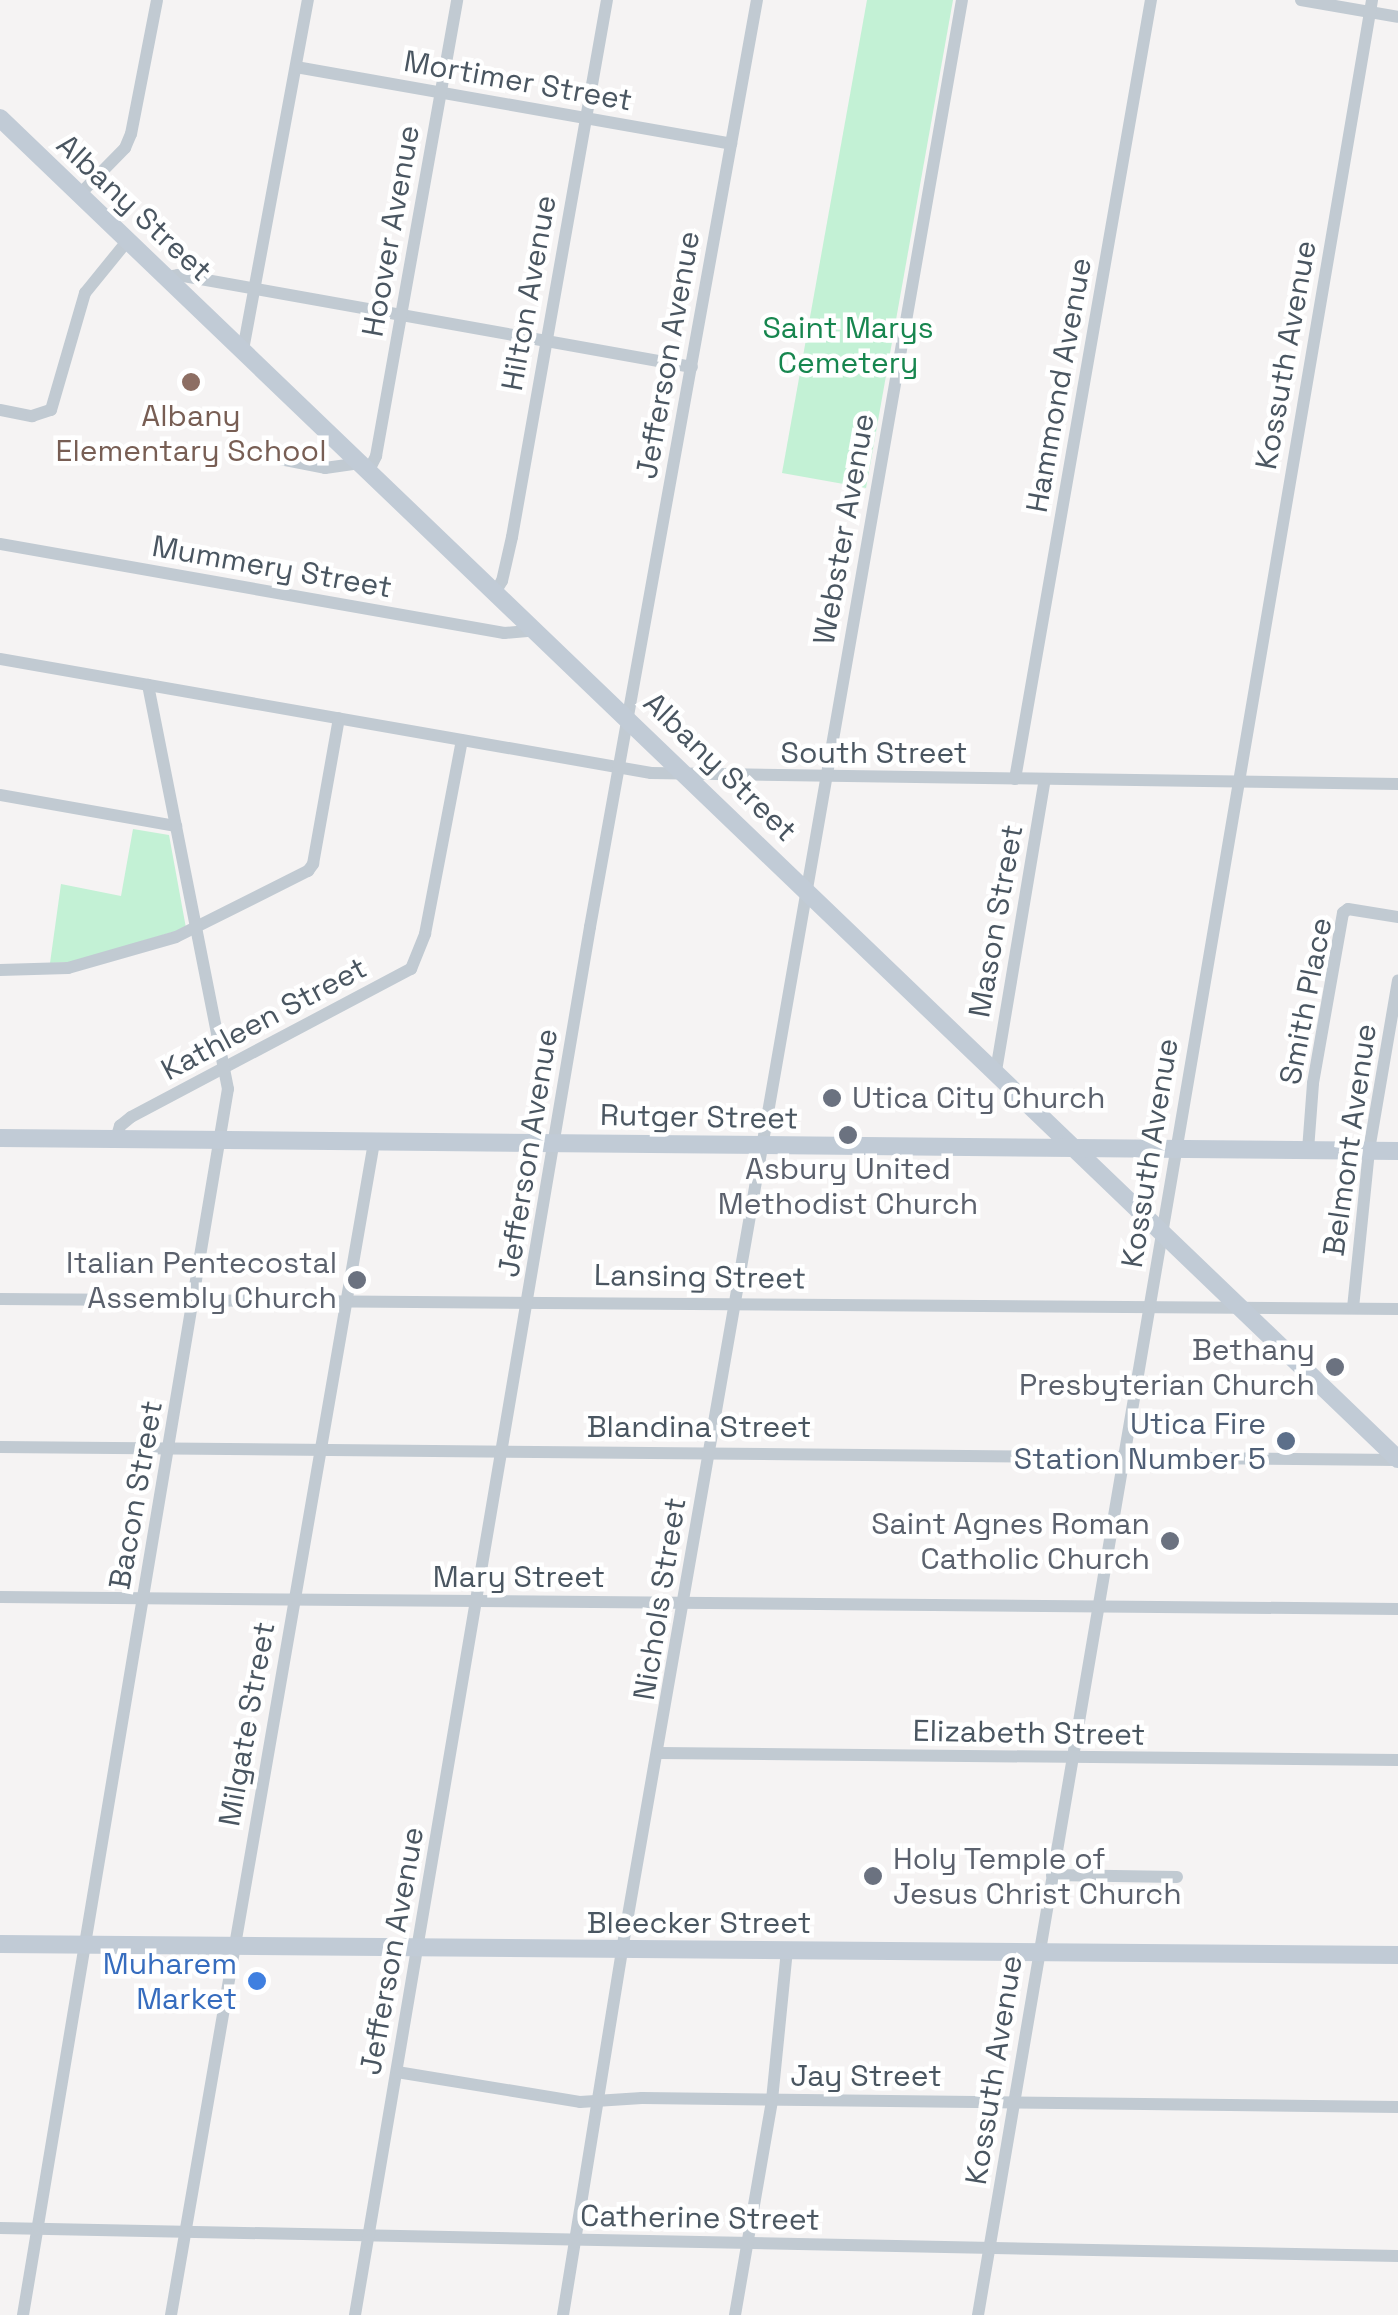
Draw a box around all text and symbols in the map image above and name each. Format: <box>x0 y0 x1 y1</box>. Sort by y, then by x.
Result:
street label: Mortimer Street <box>401 43 635 119</box>
street label: Hoover Avenue <box>355 122 427 340</box>
street label: Albany Street <box>49 127 219 289</box>
street label: Hilton Avenue <box>494 192 564 394</box>
street label: Jefferson Avenue <box>628 228 708 482</box>
street label: Kossuth Avenue <box>1248 238 1324 472</box>
street label: Hammond Avenue <box>1019 255 1099 515</box>
park label: Saint Marys Cemetery <box>762 310 934 380</box>
marker: Albany Elementary School <box>180 371 202 393</box>
place label: Albany Elementary School <box>55 398 327 468</box>
street label: Webster Avenue <box>806 410 882 648</box>
street label: Mummery Street <box>149 528 395 606</box>
street label: Albany Street <box>636 685 804 849</box>
street label: South Street <box>781 735 967 771</box>
street label: Mason Street <box>961 822 1031 1020</box>
street label: Smith Place <box>1272 914 1340 1088</box>
street label: Kathleen Street <box>155 950 373 1088</box>
street label: Belmont Avenue <box>1316 1021 1384 1259</box>
street label: Jefferson Avenue <box>491 1026 565 1280</box>
street label: Kossuth Avenue <box>1114 1036 1186 1270</box>
place label: Utica City Church <box>852 1080 1105 1116</box>
marker: Utica City Church <box>821 1087 843 1109</box>
street label: Rutger Street <box>600 1097 798 1137</box>
marker: Asbury United Methodist Church <box>837 1124 859 1146</box>
place label: Asbury United Methodist Church <box>718 1151 978 1222</box>
place label: Italian Pentecostal Assembly Church <box>66 1245 337 1316</box>
street label: Lansing Street <box>594 1257 806 1297</box>
marker: Italian Pentecostal Assembly Church <box>346 1269 368 1291</box>
place label: Bethany Presbyterian Church <box>1019 1332 1315 1402</box>
marker: Bethany Presbyterian Church <box>1324 1356 1346 1378</box>
street label: Bacon Street <box>102 1398 170 1592</box>
place label: Utica Fire Station Number 5 <box>1014 1406 1266 1476</box>
street label: Blandina Street <box>587 1409 811 1445</box>
marker: Utica Fire Station Number 5 <box>1275 1430 1297 1452</box>
street label: Nichols Street <box>626 1495 694 1703</box>
place label: Saint Agnes Roman Catholic Church <box>871 1506 1150 1576</box>
marker: Saint Agnes Roman Catholic Church <box>1159 1530 1181 1552</box>
street label: Mary Street <box>433 1559 605 1595</box>
street label: Milgate Street <box>211 1619 283 1829</box>
street label: Elizabeth Street <box>912 1713 1146 1753</box>
street label: Jefferson Avenue <box>352 1824 432 2078</box>
place label: Holy Temple of Jesus Christ Church <box>893 1841 1182 1912</box>
marker: Holy Temple of Jesus Christ Church <box>862 1865 884 1887</box>
street label: Bleecker Street <box>587 1905 811 1941</box>
place label: Muharem Market <box>103 1946 237 2016</box>
street label: Kossuth Avenue <box>958 1953 1030 2187</box>
marker: Muharem Market <box>246 1970 268 1992</box>
street label: Jay Street <box>790 2058 942 2094</box>
street label: Catherine Street <box>580 2198 820 2238</box>

